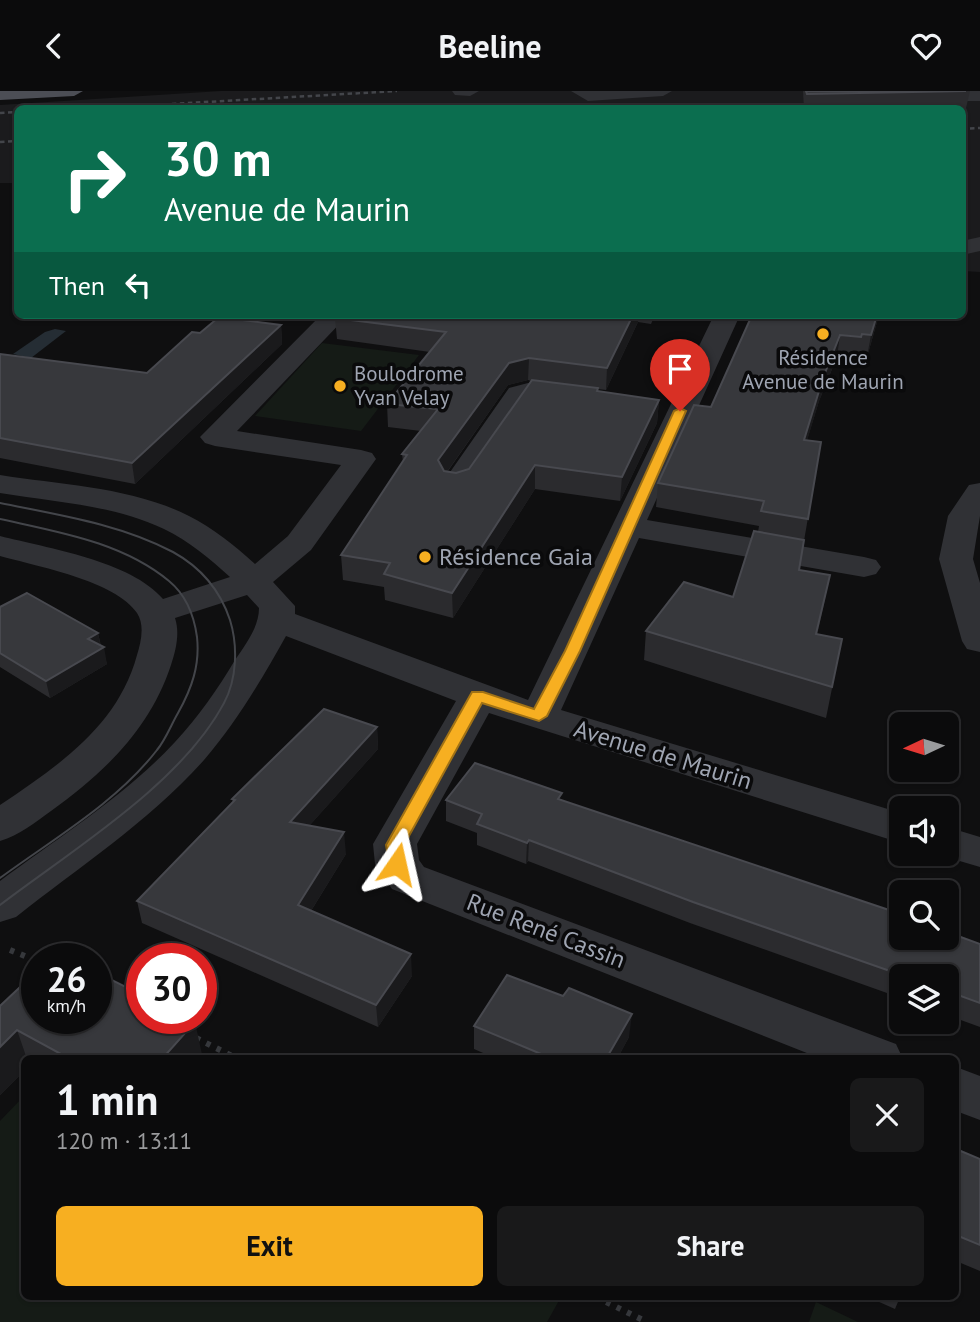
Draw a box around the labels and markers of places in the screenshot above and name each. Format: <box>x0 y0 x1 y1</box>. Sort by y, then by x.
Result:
marker: Résidence Avenue de Maurin <box>815 326 831 342</box>
pin <box>650 339 710 411</box>
place label: Résidence Avenue de Maurin <box>742 344 904 395</box>
place label: Boulodrome Yvan Velay <box>354 360 464 411</box>
marker: Boulodrome Yvan Velay <box>332 378 348 394</box>
place label: Résidence Gaia <box>439 541 593 572</box>
marker: Résidence Gaia <box>417 549 433 565</box>

